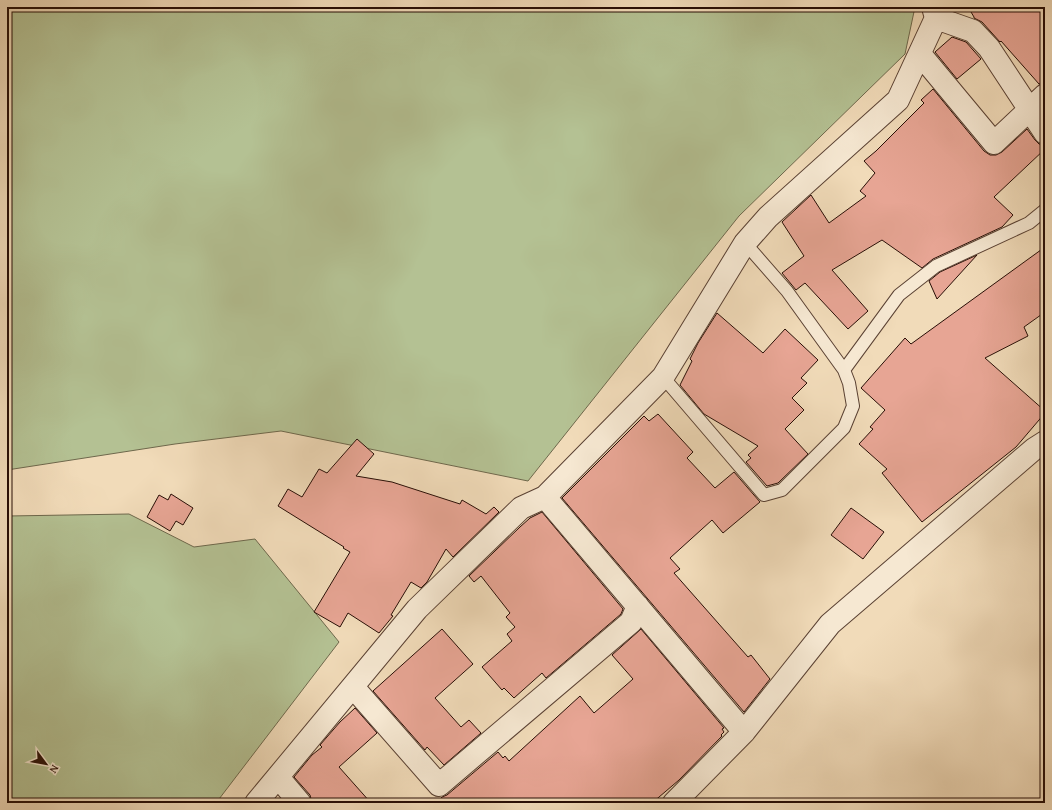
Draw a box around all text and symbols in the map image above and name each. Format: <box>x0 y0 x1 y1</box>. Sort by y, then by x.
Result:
north arrow <box>26 744 66 784</box>
text: N <box>45 762 63 777</box>

